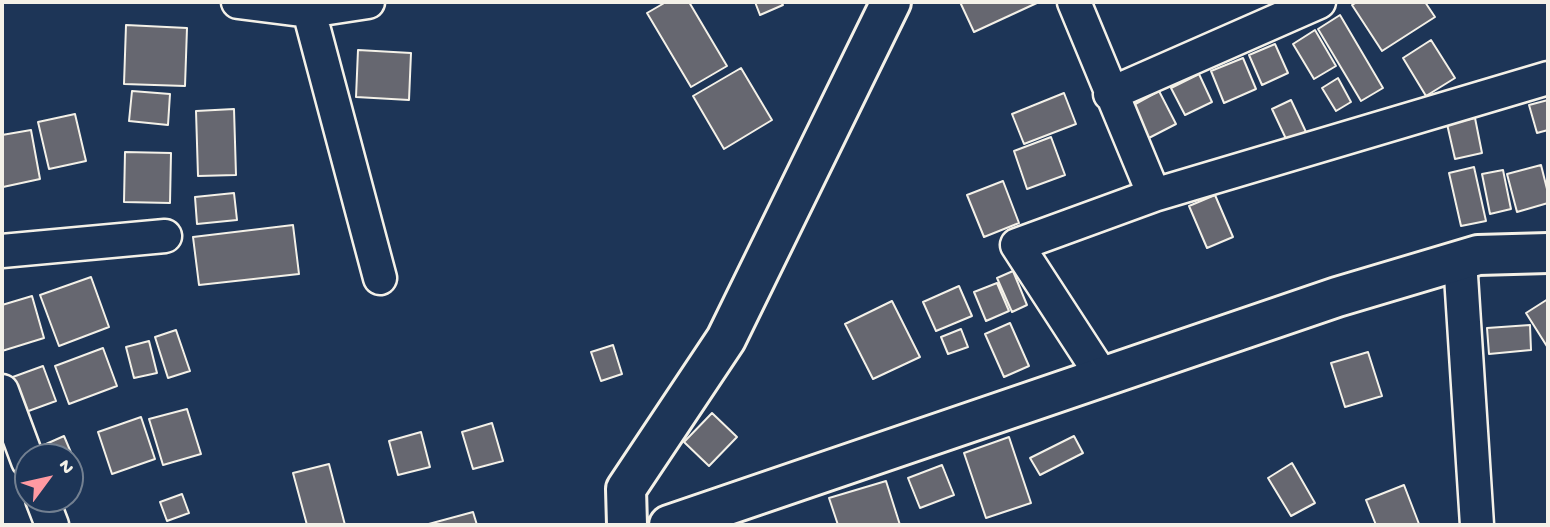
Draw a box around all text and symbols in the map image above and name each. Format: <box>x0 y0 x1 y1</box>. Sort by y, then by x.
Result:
north arrow <box>14 443 84 513</box>
text: N <box>52 456 78 479</box>

